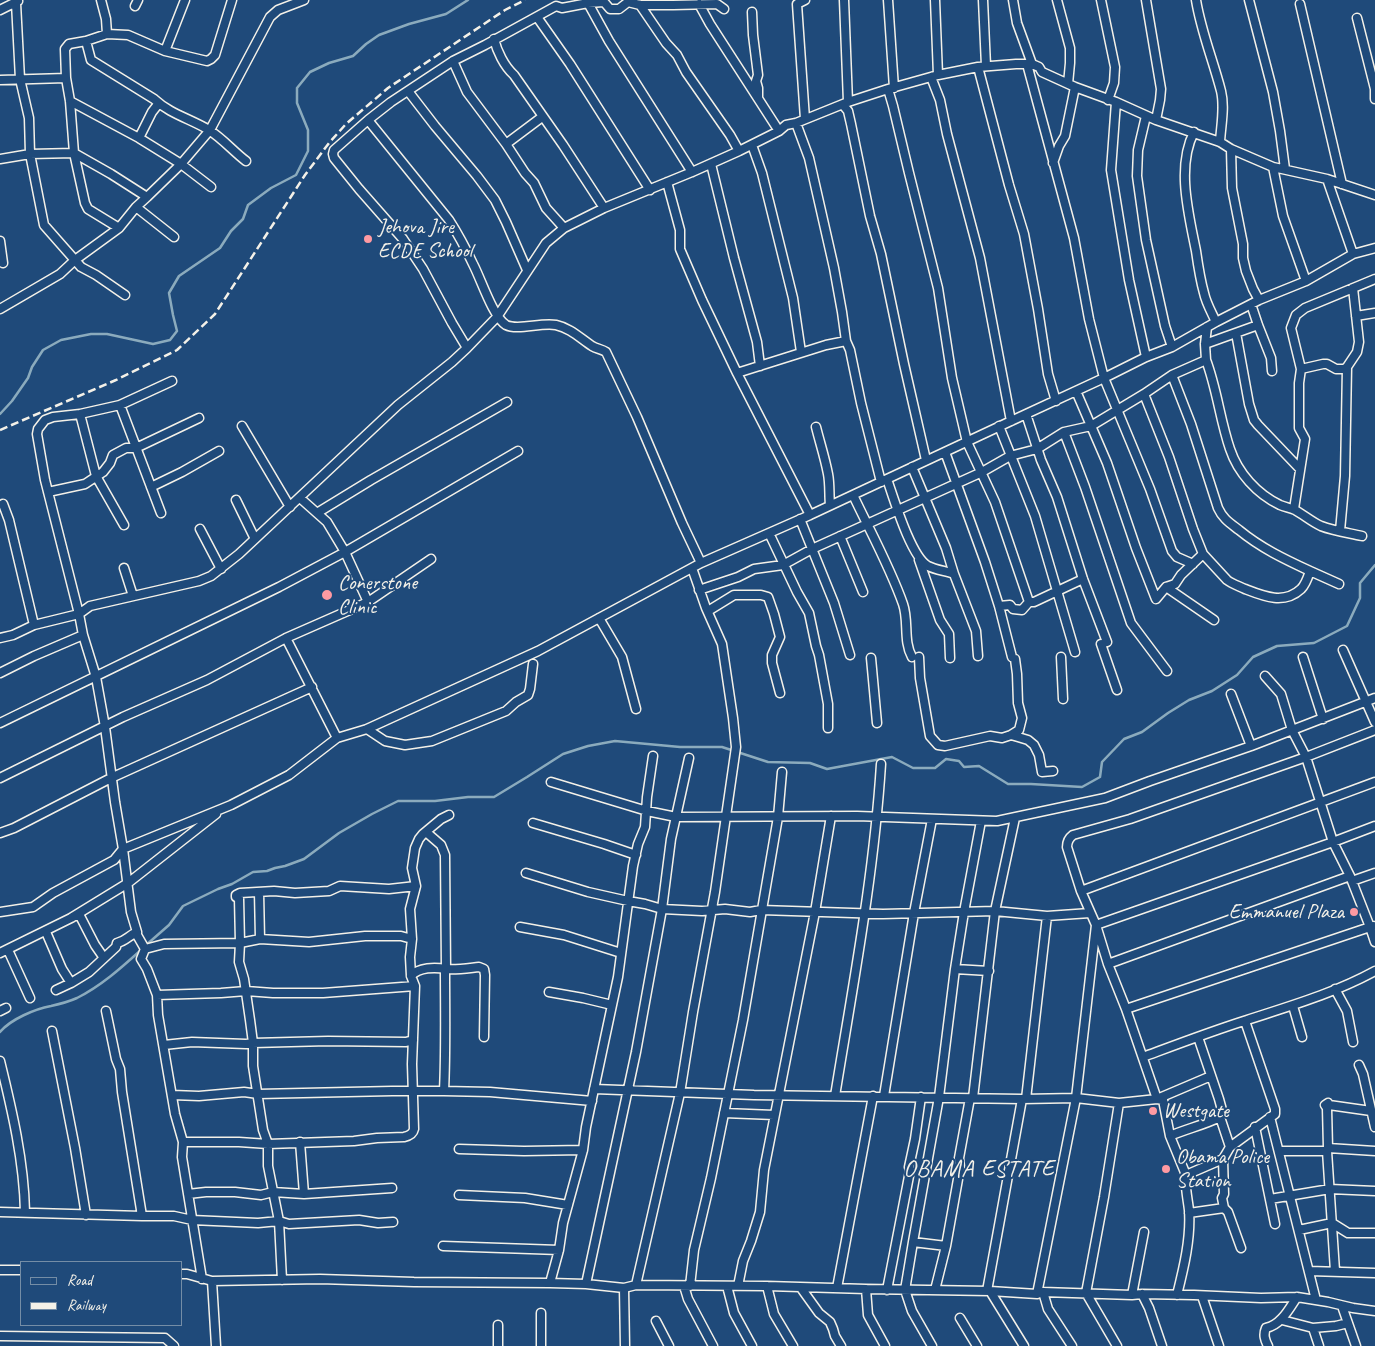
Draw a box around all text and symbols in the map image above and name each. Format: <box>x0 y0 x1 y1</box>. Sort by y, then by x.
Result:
place label: Jehova Jire ECDE School <box>378 214 472 264</box>
marker: Jehova Jire ECDE School <box>362 233 374 245</box>
place label: Conerstone Clinic <box>338 570 417 620</box>
marker: Conerstone Clinic <box>320 588 334 602</box>
place label: Emmanuel Plaza <box>1229 899 1344 925</box>
marker: Emmanuel Plaza <box>1348 906 1360 918</box>
place label: Westgate <box>1163 1098 1229 1124</box>
marker: Westgate <box>1147 1105 1159 1117</box>
place label: Obama Police Station <box>1176 1144 1269 1194</box>
district label: OBAMA ESTATE <box>902 1156 1056 1184</box>
marker: Obama Police Station <box>1160 1163 1172 1175</box>
legend <box>20 1261 182 1326</box>
text: Road <box>67 1271 92 1290</box>
text: Railway <box>67 1296 106 1315</box>

